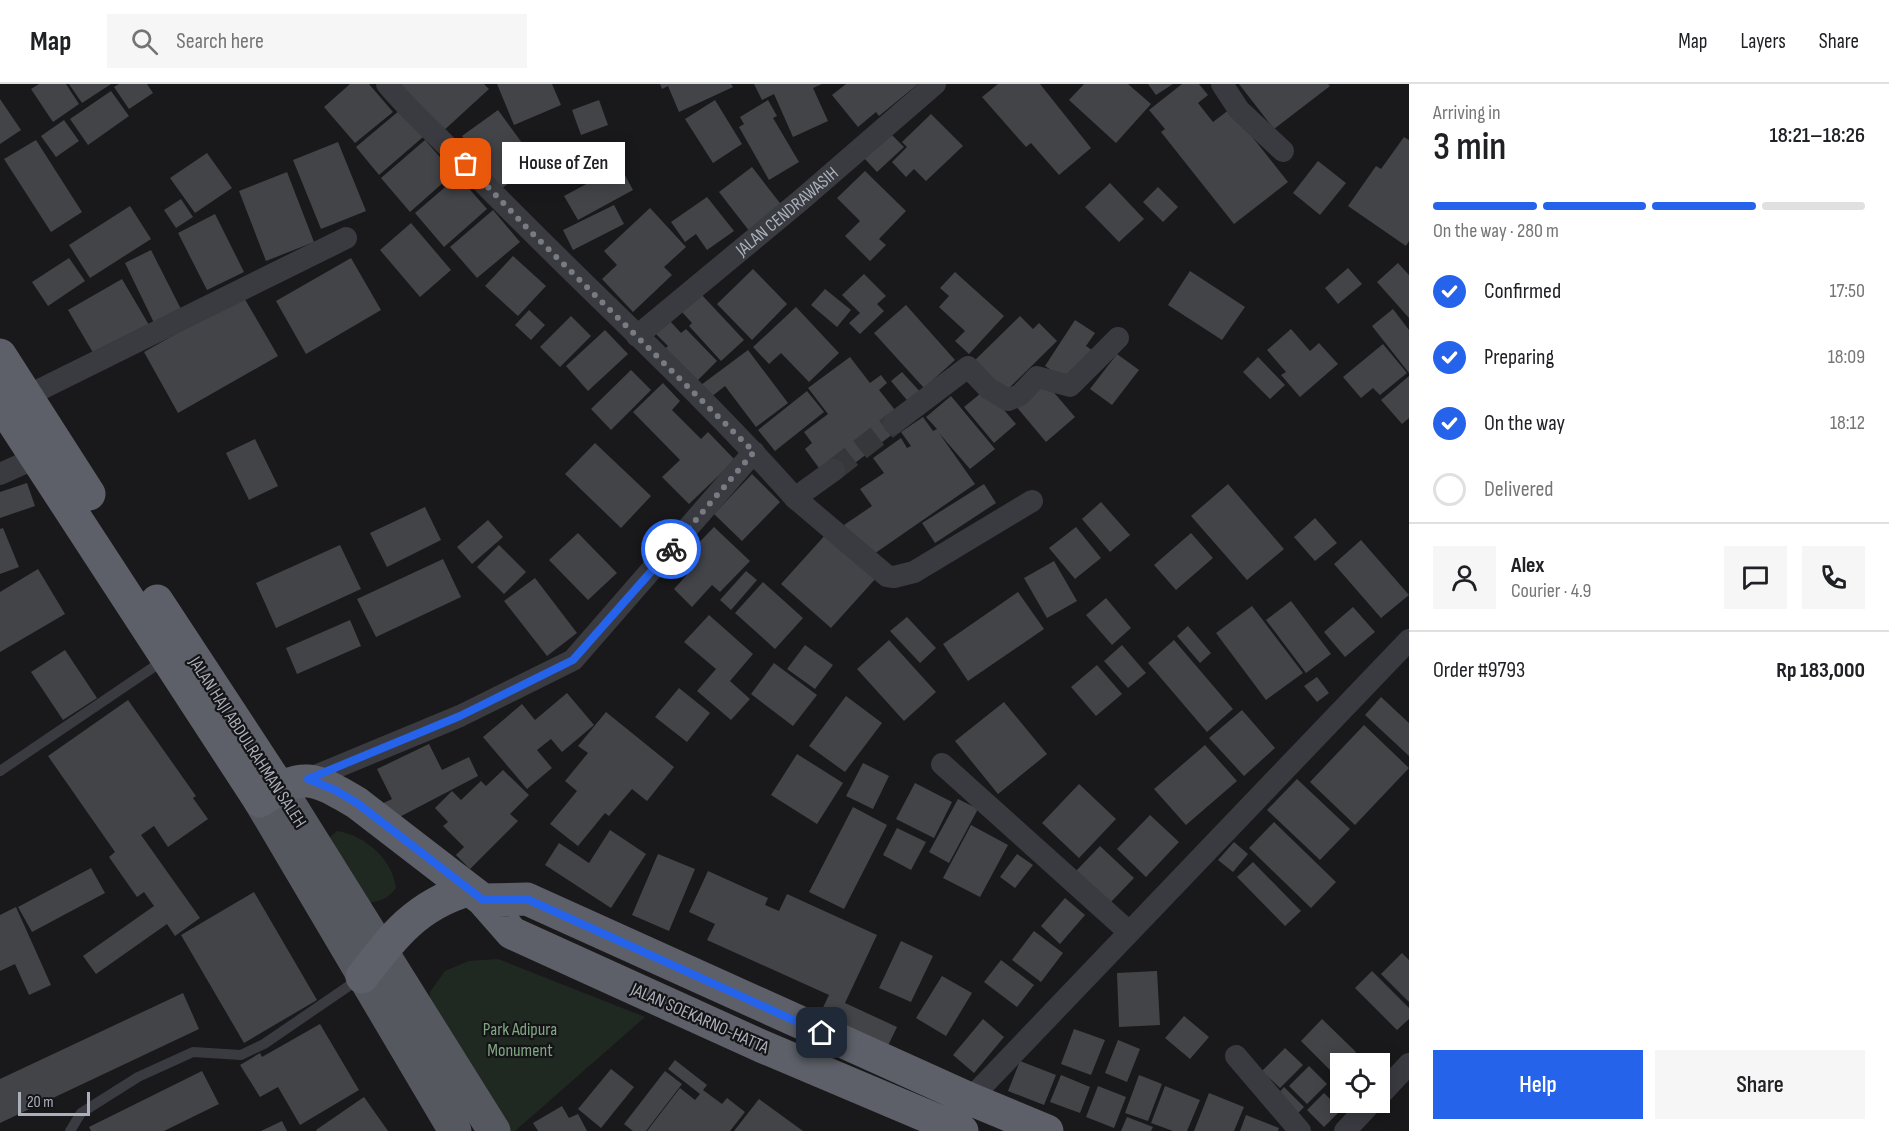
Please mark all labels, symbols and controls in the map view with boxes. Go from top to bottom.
search box [107,14,527,68]
text: Map [30,25,71,58]
icon: search [128,25,161,58]
text: Search here [176,28,264,55]
text: Map [1678,29,1707,54]
text: Layers [1740,29,1786,54]
text: Share [1819,29,1859,54]
text: Arriving in [1433,101,1501,125]
text: 18:21–18:26 [1770,122,1865,149]
text: 3 min [1433,124,1506,171]
pin [440,138,491,189]
callout: House of Zen [502,143,625,185]
icon: bag [449,147,482,180]
text: House of Zen [519,151,608,175]
street label: JALAN CENDRAWASIH [731,163,843,261]
text: On the way · 280 m [1433,219,1559,243]
icon: check [1433,275,1466,308]
text: Confirmed [1484,278,1561,305]
text: 17:50 [1829,279,1865,303]
icon: check [1433,341,1466,374]
text: Preparing [1484,344,1554,371]
text: 18:09 [1828,345,1865,369]
icon: check [1433,407,1466,440]
text: On the way [1484,410,1565,437]
text: 18:12 [1830,411,1865,435]
text: Delivered [1484,476,1553,503]
courier [641,519,701,579]
icon: bike [655,533,688,566]
button: person [1433,546,1496,609]
button: chat [1724,546,1787,609]
button: phone [1802,546,1865,609]
text: Alex [1511,552,1544,579]
text: Courier · 4.9 [1511,579,1591,603]
street label: JALAN HAJI ABDULRAHMAN SALEH [184,652,311,832]
text: Order #9793 [1433,657,1525,684]
text: Rp 183,000 [1776,657,1865,684]
street label: JALAN SOEKARNO-HATTA [627,978,772,1058]
pin [796,1007,847,1058]
icon: home [805,1016,838,1049]
park label: Park Adipura Monument [483,1019,557,1061]
button: Help [1433,1050,1643,1119]
button: Share [1655,1050,1865,1119]
map controls [1330,1053,1390,1113]
button: locate [1330,1053,1390,1113]
scale bar [18,1089,90,1116]
text: 20 m [27,1093,54,1112]

